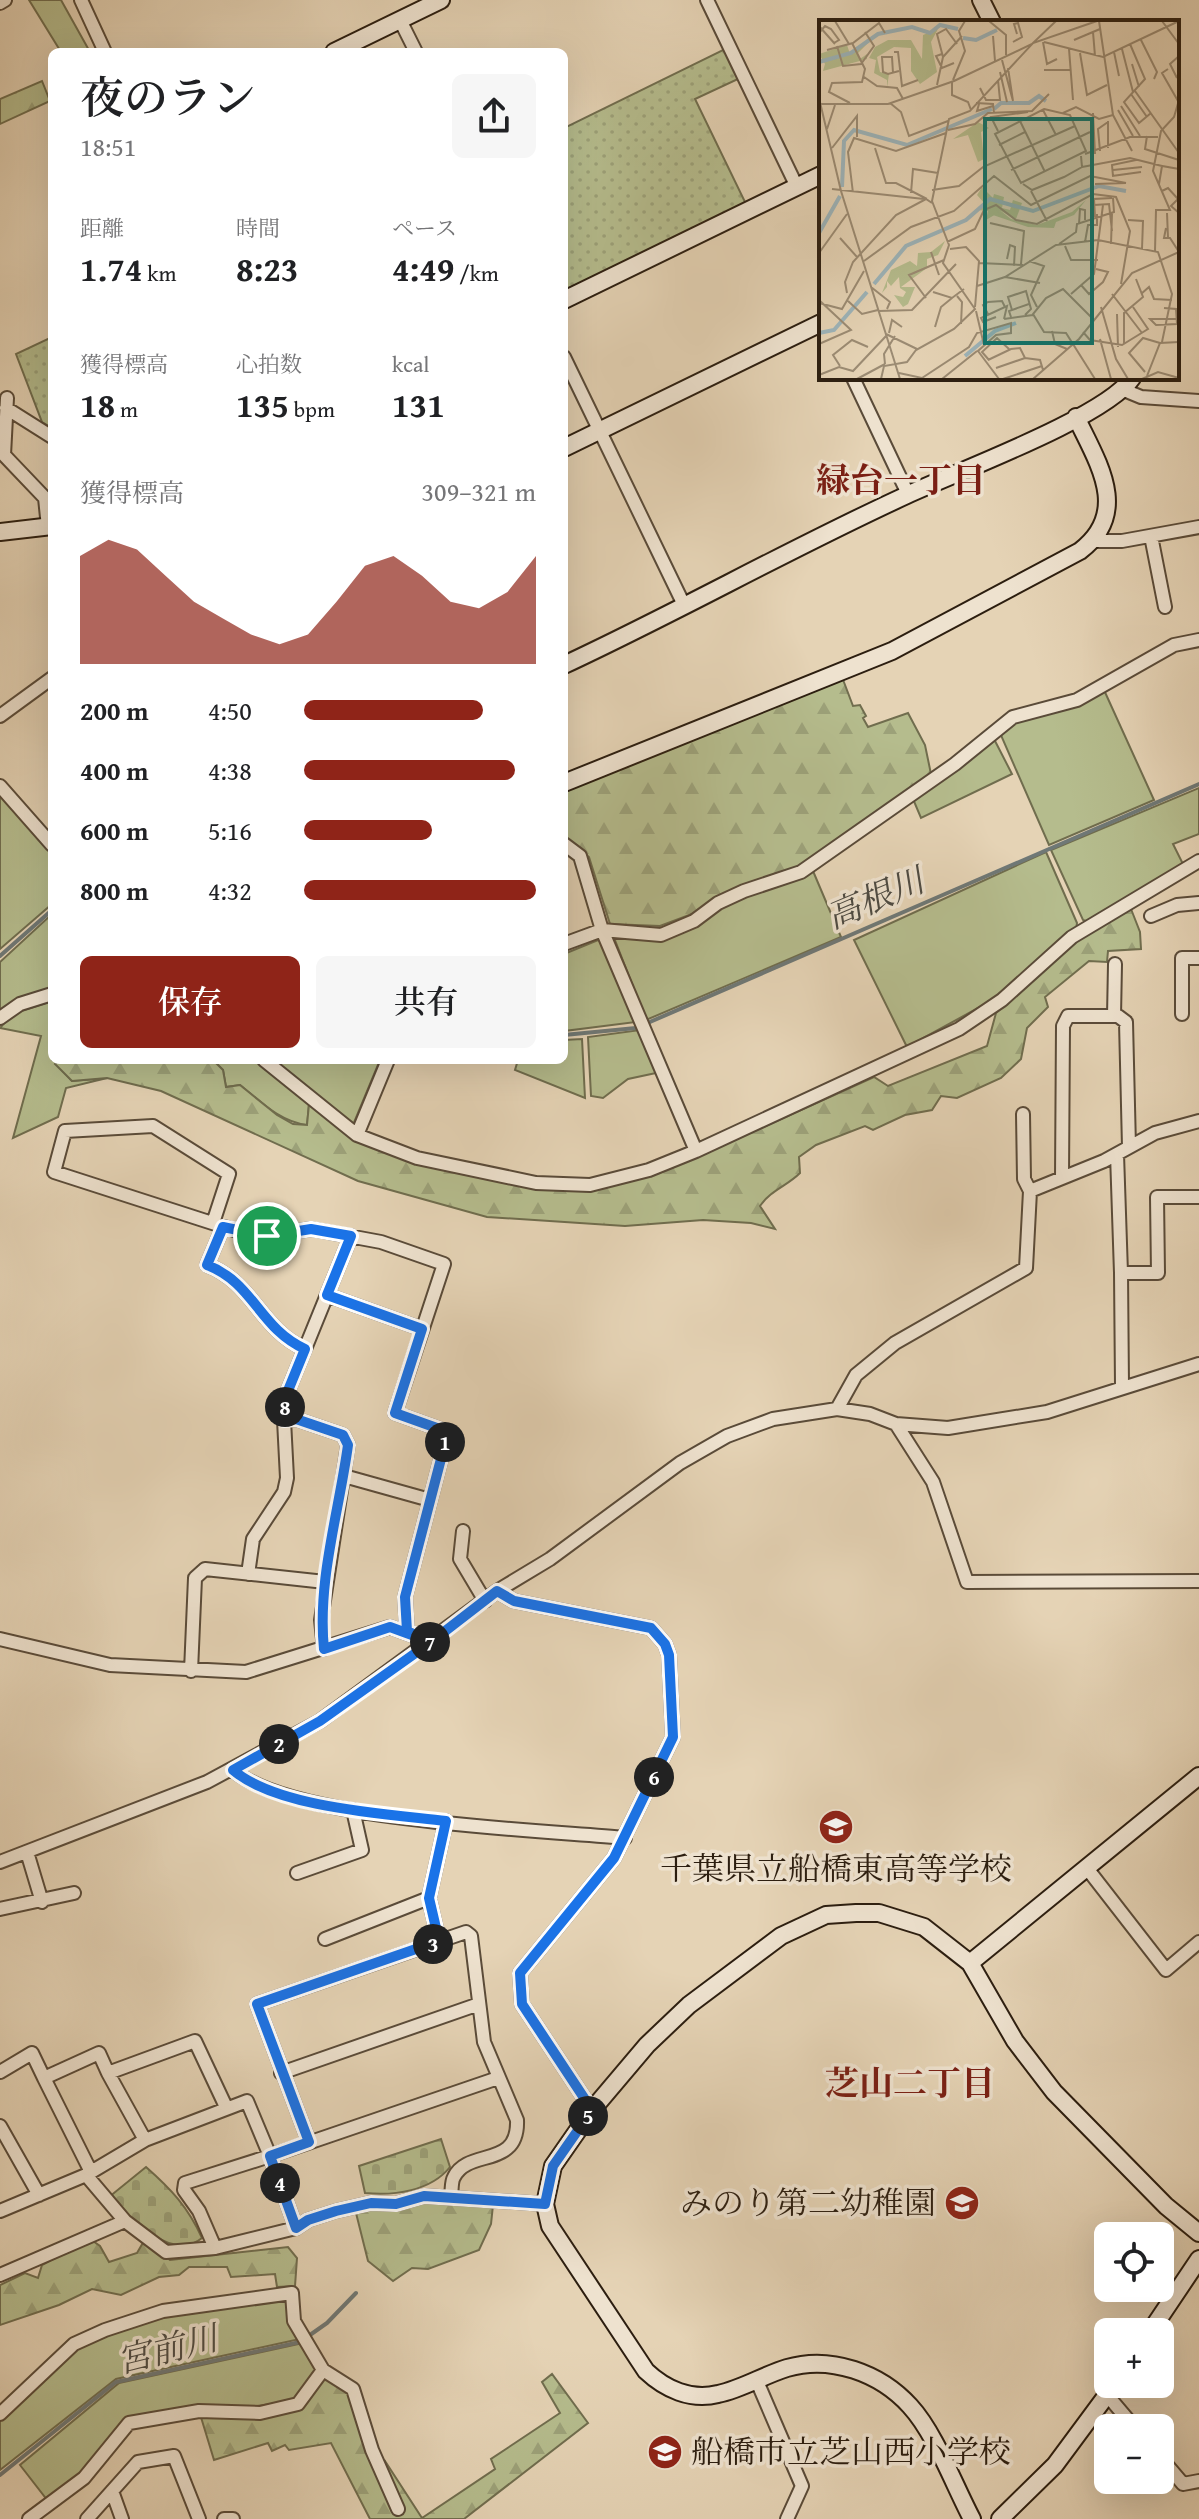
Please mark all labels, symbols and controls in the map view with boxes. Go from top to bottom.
inset map [819,20,1179,380]
text: 夜のラン [80,65,256,129]
button: share [452,74,536,158]
text: 18:51 [80,127,136,166]
text: 距離 [80,212,124,244]
text: 時間 [236,212,280,244]
text: ペース [392,212,457,244]
text: 1.74 [80,244,142,293]
text: 8:23 [236,244,298,293]
text: 4:49 [392,244,454,293]
text: km [142,257,176,289]
text: /km [454,257,499,289]
text: 獲得標高 [80,348,168,380]
text: 心拍数 [236,348,302,380]
text: kcal [392,348,430,380]
text: 18 [80,380,115,429]
text: 135 [236,380,289,429]
text: 131 [392,380,445,429]
text: m [115,393,138,425]
text: bpm [289,393,335,425]
district label: 緑台一丁目 [816,455,986,504]
text: 309–321 m [422,472,536,511]
text: 獲得標高 [80,473,184,512]
text: 200 m [80,691,148,730]
text: 4:50 [208,691,252,730]
text: 400 m [80,751,148,790]
text: 4:38 [208,751,252,790]
text: 600 m [80,811,148,850]
text: 5:16 [208,811,252,850]
water label: 高根川 [818,853,935,940]
text: 800 m [80,871,148,910]
text: 4:32 [208,871,252,910]
button: 保存 [80,956,300,1048]
button: 共有 [316,956,536,1048]
pin [233,1202,301,1270]
icon: arrive [245,1214,289,1258]
pin: 8 [265,1387,305,1427]
text: 8 [279,1391,291,1423]
pin: 1 [425,1422,465,1462]
text: 1 [439,1426,451,1458]
pin: 7 [410,1622,450,1662]
text: 7 [424,1626,436,1658]
pin: 2 [259,1724,299,1764]
text: 2 [273,1728,285,1760]
pin: 6 [634,1757,674,1797]
text: 6 [648,1761,660,1793]
school or university icon: 千葉県立船橋東高等学校 [817,1808,855,1846]
place label: 千葉県立船橋東高等学校 [660,1845,1012,1892]
pin: 3 [413,1924,453,1964]
text: 3 [427,1928,439,1960]
district label: 芝山二丁目 [825,2058,995,2107]
pin: 5 [568,2096,608,2136]
text: 5 [582,2100,594,2132]
pin: 4 [260,2163,300,2203]
text: 4 [274,2167,286,2199]
place label: みのり第二幼稚園 [680,2179,936,2226]
school or university icon: みのり第二幼稚園 [943,2184,981,2222]
map controls [1094,2222,1174,2494]
button: locate [1094,2222,1174,2302]
water label: 宮前川 [111,2311,226,2385]
button: + [1094,2318,1174,2398]
button: − [1094,2414,1174,2494]
place label: 船橋市立芝山西小学校 [691,2428,1011,2475]
school or university icon: 船橋市立芝山西小学校 [646,2433,684,2471]

